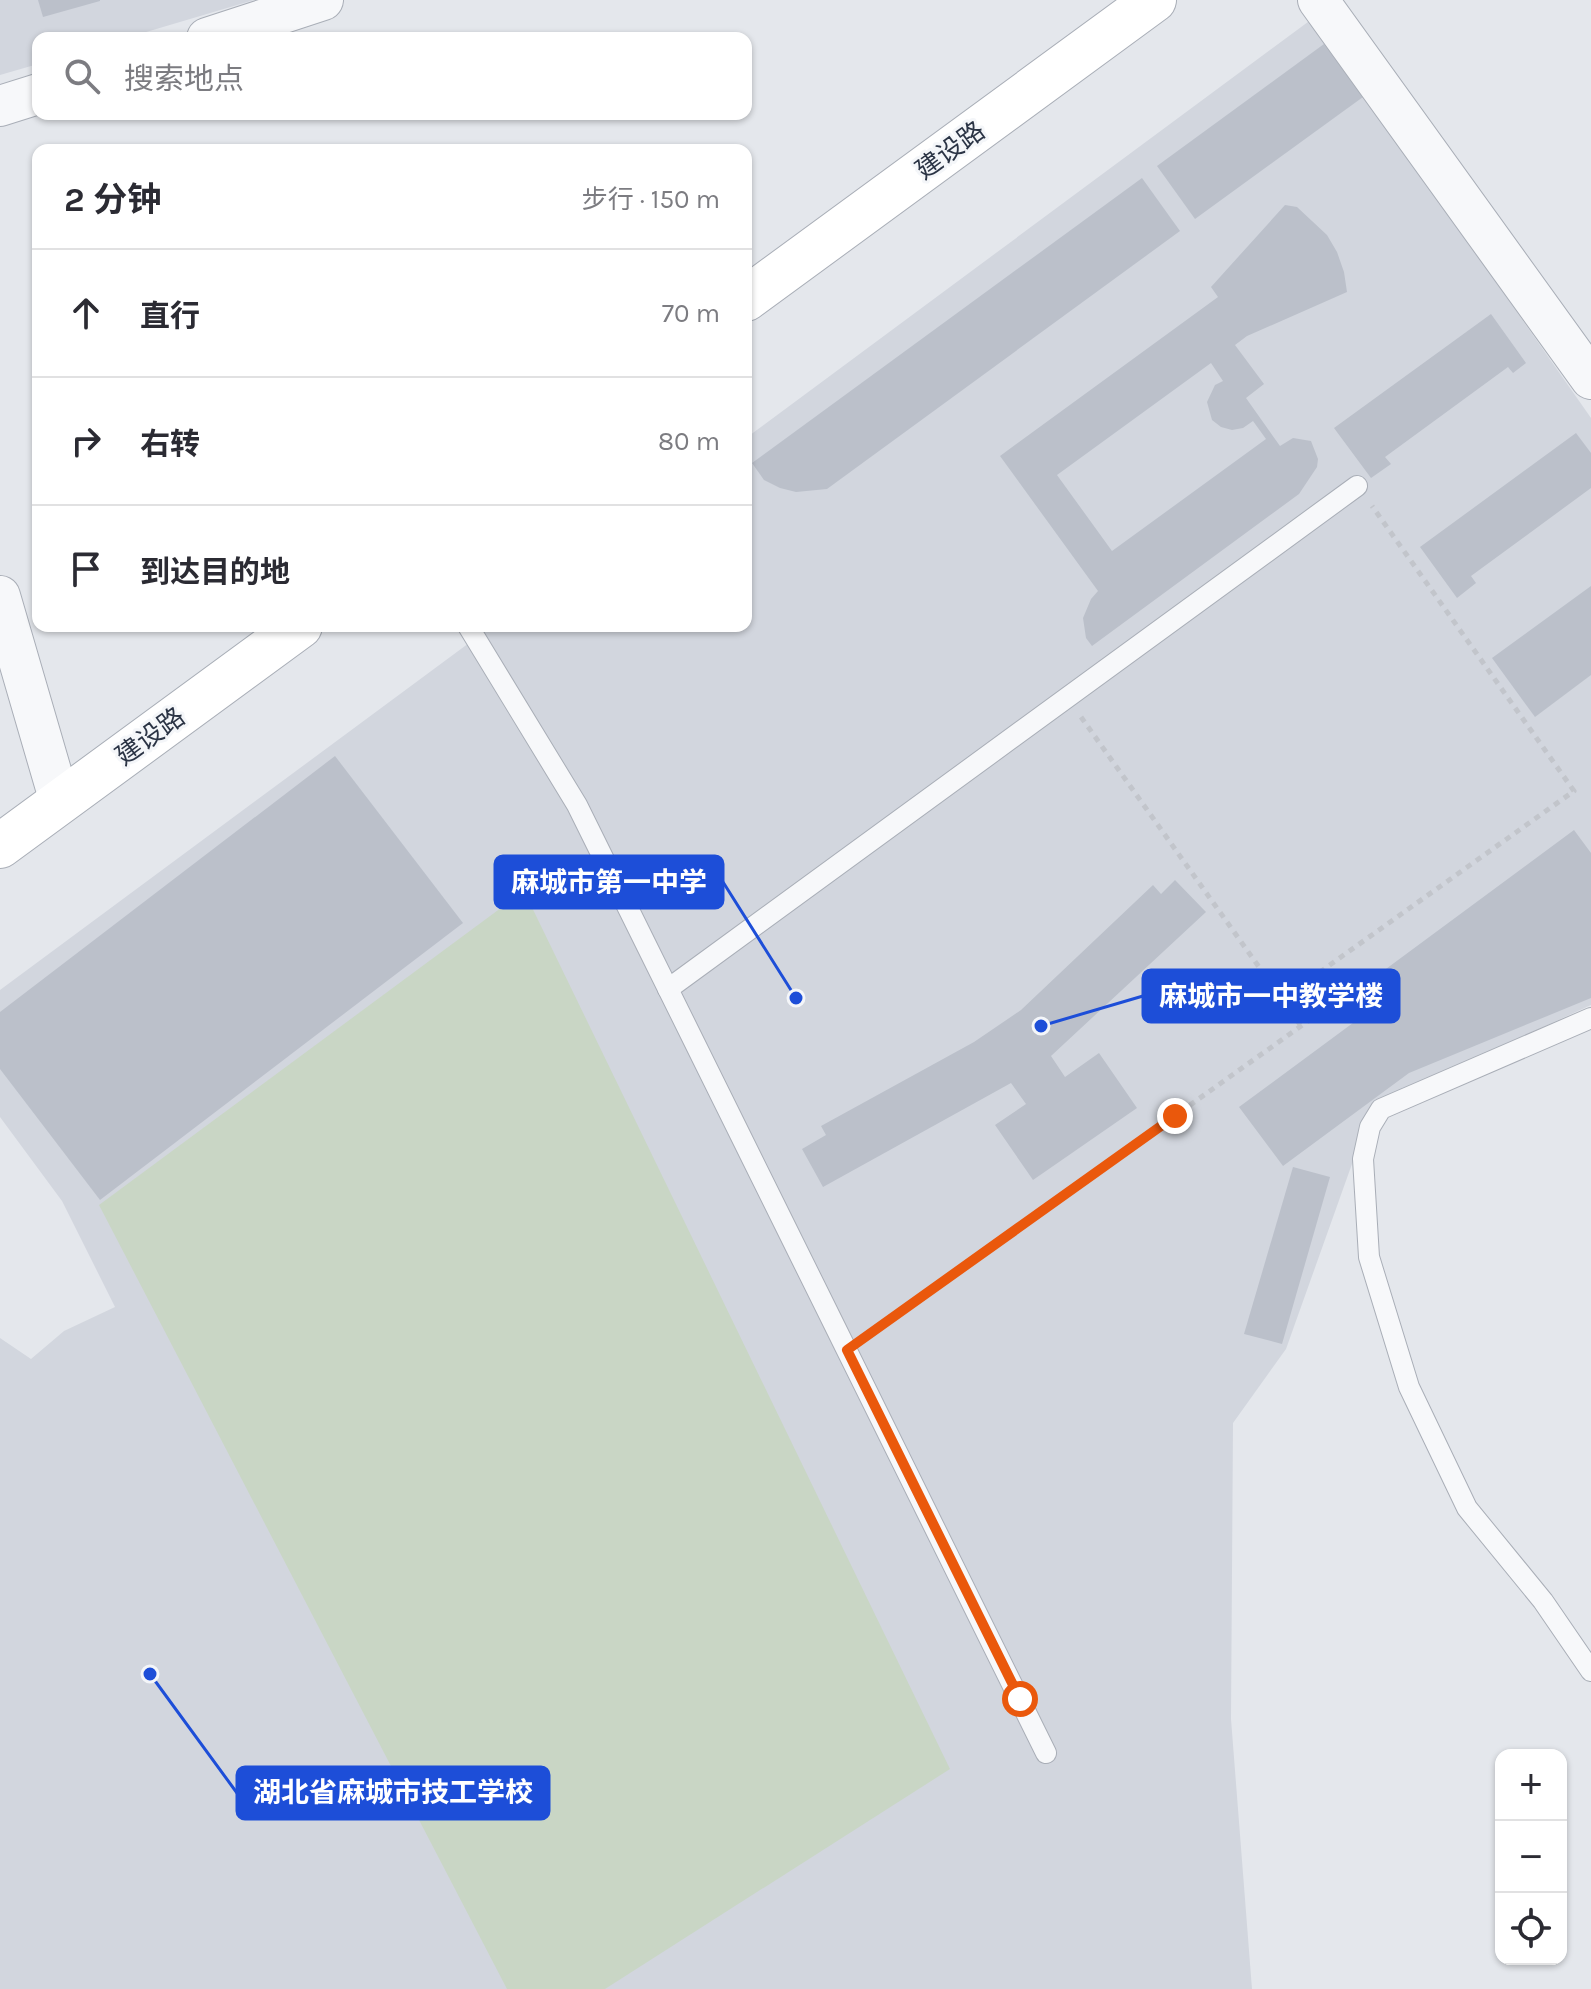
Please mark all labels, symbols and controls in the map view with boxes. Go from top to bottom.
search box [32,32,752,120]
icon: search [60,54,104,98]
text: 搜索地点 [124,61,244,97]
street label: 建设路 [910,115,991,186]
text: 2 分钟 [64,180,161,220]
text: 步行 · 150 m [582,184,720,215]
icon: ahead [64,291,108,335]
text: 直行 [140,298,200,334]
text: 70 m [662,298,720,329]
icon: right [64,419,108,463]
text: 右转 [140,426,200,462]
text: 80 m [658,426,720,457]
icon: arrive [64,547,108,591]
text: 到达目的地 [140,554,290,590]
street label: 建设路 [110,701,191,772]
callout: 麻城市第一中学 [495,856,723,908]
text: 麻城市第一中学 [511,866,707,899]
callout: 麻城市一中教学楼 [1143,970,1399,1022]
text: 麻城市一中教学楼 [1159,980,1383,1013]
route end [1157,1098,1193,1134]
route start [1002,1681,1038,1717]
map controls [1495,1749,1567,1965]
button: + [1495,1749,1567,1821]
callout: 湖北省麻城市技工学校 [237,1767,549,1819]
text: 湖北省麻城市技工学校 [253,1776,533,1809]
button: − [1495,1821,1567,1893]
button: locate [1495,1893,1567,1965]

